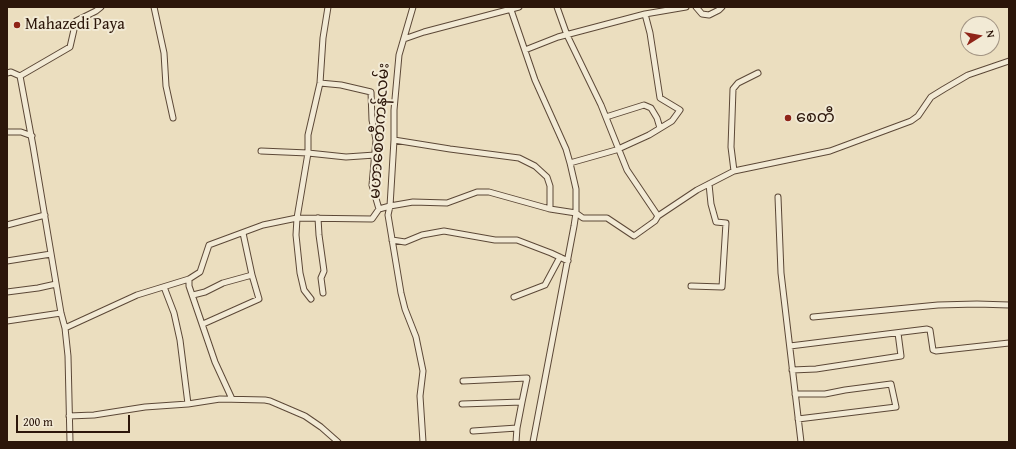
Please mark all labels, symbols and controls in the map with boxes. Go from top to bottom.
place label: Mahazedi Paya [25,15,125,35]
north arrow [960,16,1000,56]
marker: Mahazedi Paya [12,20,22,30]
text: N [982,29,999,39]
street label: မဟာစေတီကန်လမ်း [366,62,394,200]
place label: စေတီ [796,108,835,128]
marker: စေတီ [783,113,793,123]
scale bar [18,407,132,433]
text: 200 m [23,413,53,430]

